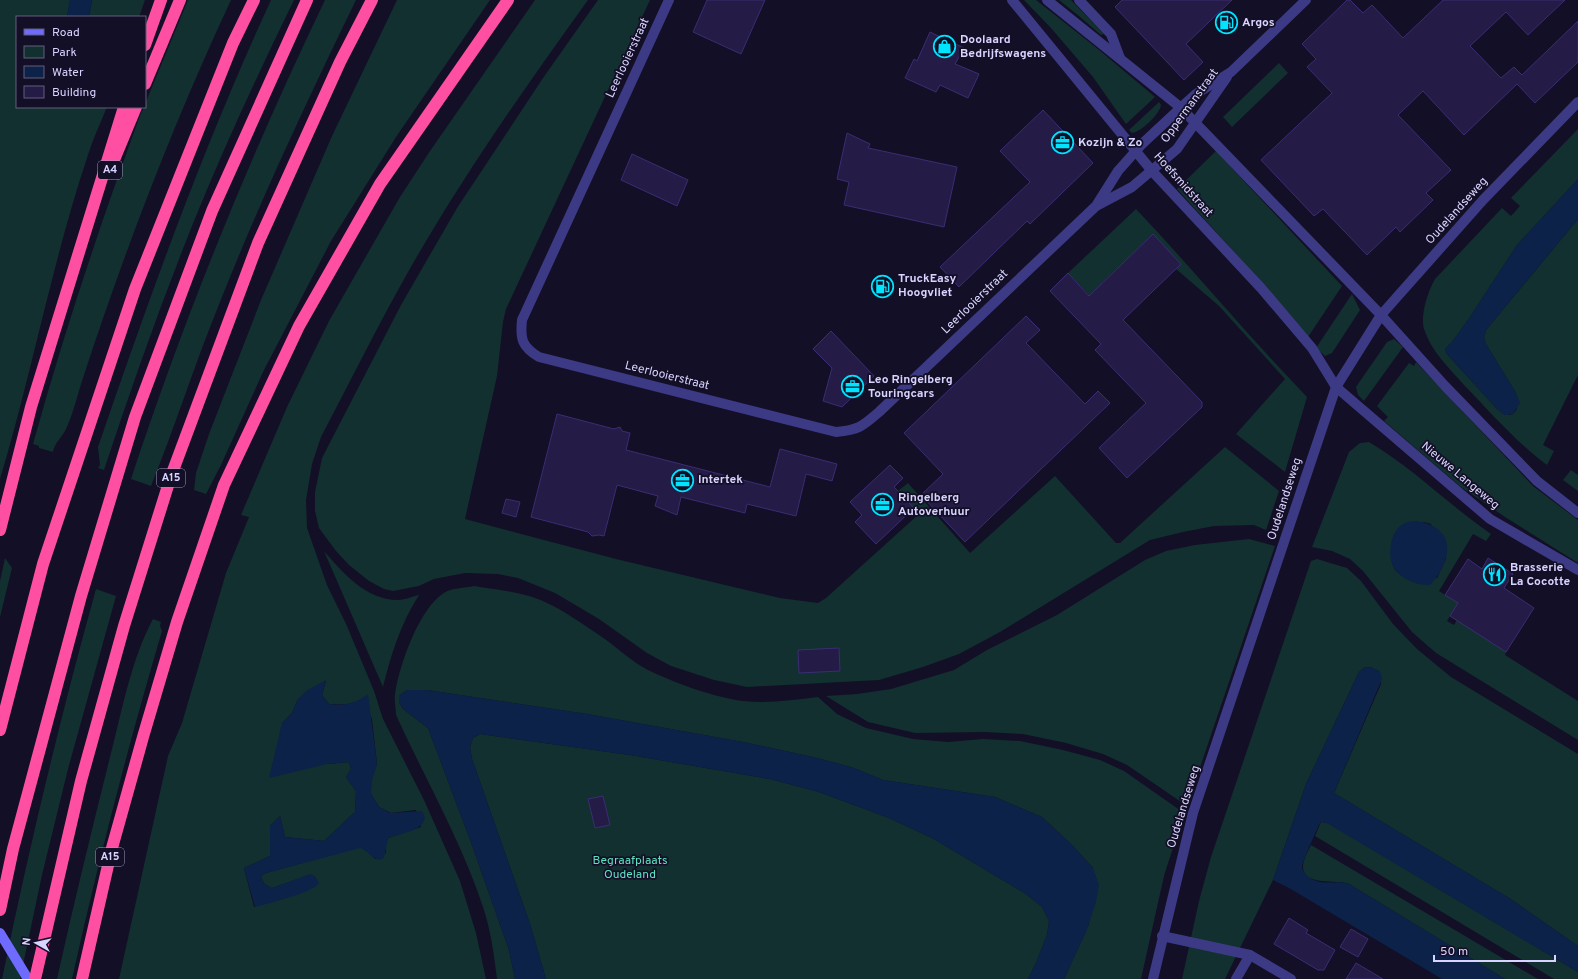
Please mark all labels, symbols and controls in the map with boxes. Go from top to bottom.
fuel station icon: Argos [1214,10,1240,36]
street label: Leerlooierstraat [602,15,654,101]
place label: Argos [1242,15,1275,31]
legend [16,16,146,108]
text: Road [52,25,80,41]
place label: Doolaard Bedrijfswagens [960,32,1046,62]
shop icon: Doolaard Bedrijfswagens [932,34,958,60]
text: Park [52,45,77,61]
text: Water [52,65,84,81]
street label: Oppermanstraat [1158,66,1222,146]
text: Building [52,85,96,101]
office icon: Kozijn & Zo [1050,130,1076,156]
place label: Kozijn & Zo [1078,135,1142,151]
street label: Hoefsmidstraat [1150,149,1216,221]
road number: A4 [98,161,122,179]
street label: Oudelandseweg [1422,174,1492,248]
street label: Leerlooierstraat [938,266,1012,338]
place label: TruckEasy Hoogvliet [898,271,956,301]
fuel station icon: TruckEasy Hoogvliet [870,273,896,299]
street label: Leerlooierstraat [623,358,711,394]
place label: Leo Ringelberg Touringcars [868,372,953,402]
office icon: Leo Ringelberg Touringcars [840,374,866,400]
street label: Nieuwe Langeweg [1418,439,1502,513]
street label: Oudelandseweg [1264,456,1306,542]
office icon: Intertek [670,467,696,493]
road number: A15 [157,469,185,487]
place label: Intertek [698,472,743,488]
place label: Ringelberg Autoverhuur [898,490,970,520]
office icon: Ringelberg Autoverhuur [869,492,895,518]
place label: Brasserie La Cocotte [1510,560,1571,590]
restaurant icon: Brasserie La Cocotte [1482,562,1508,588]
street label: Oudelandseweg [1164,764,1204,850]
road number: A15 [96,848,124,866]
park label: Begraafplaats Oudeland [592,853,668,883]
north arrow [16,923,56,963]
text: N [20,937,35,947]
scale bar [1434,937,1555,963]
text: 50 m [1440,944,1468,960]

